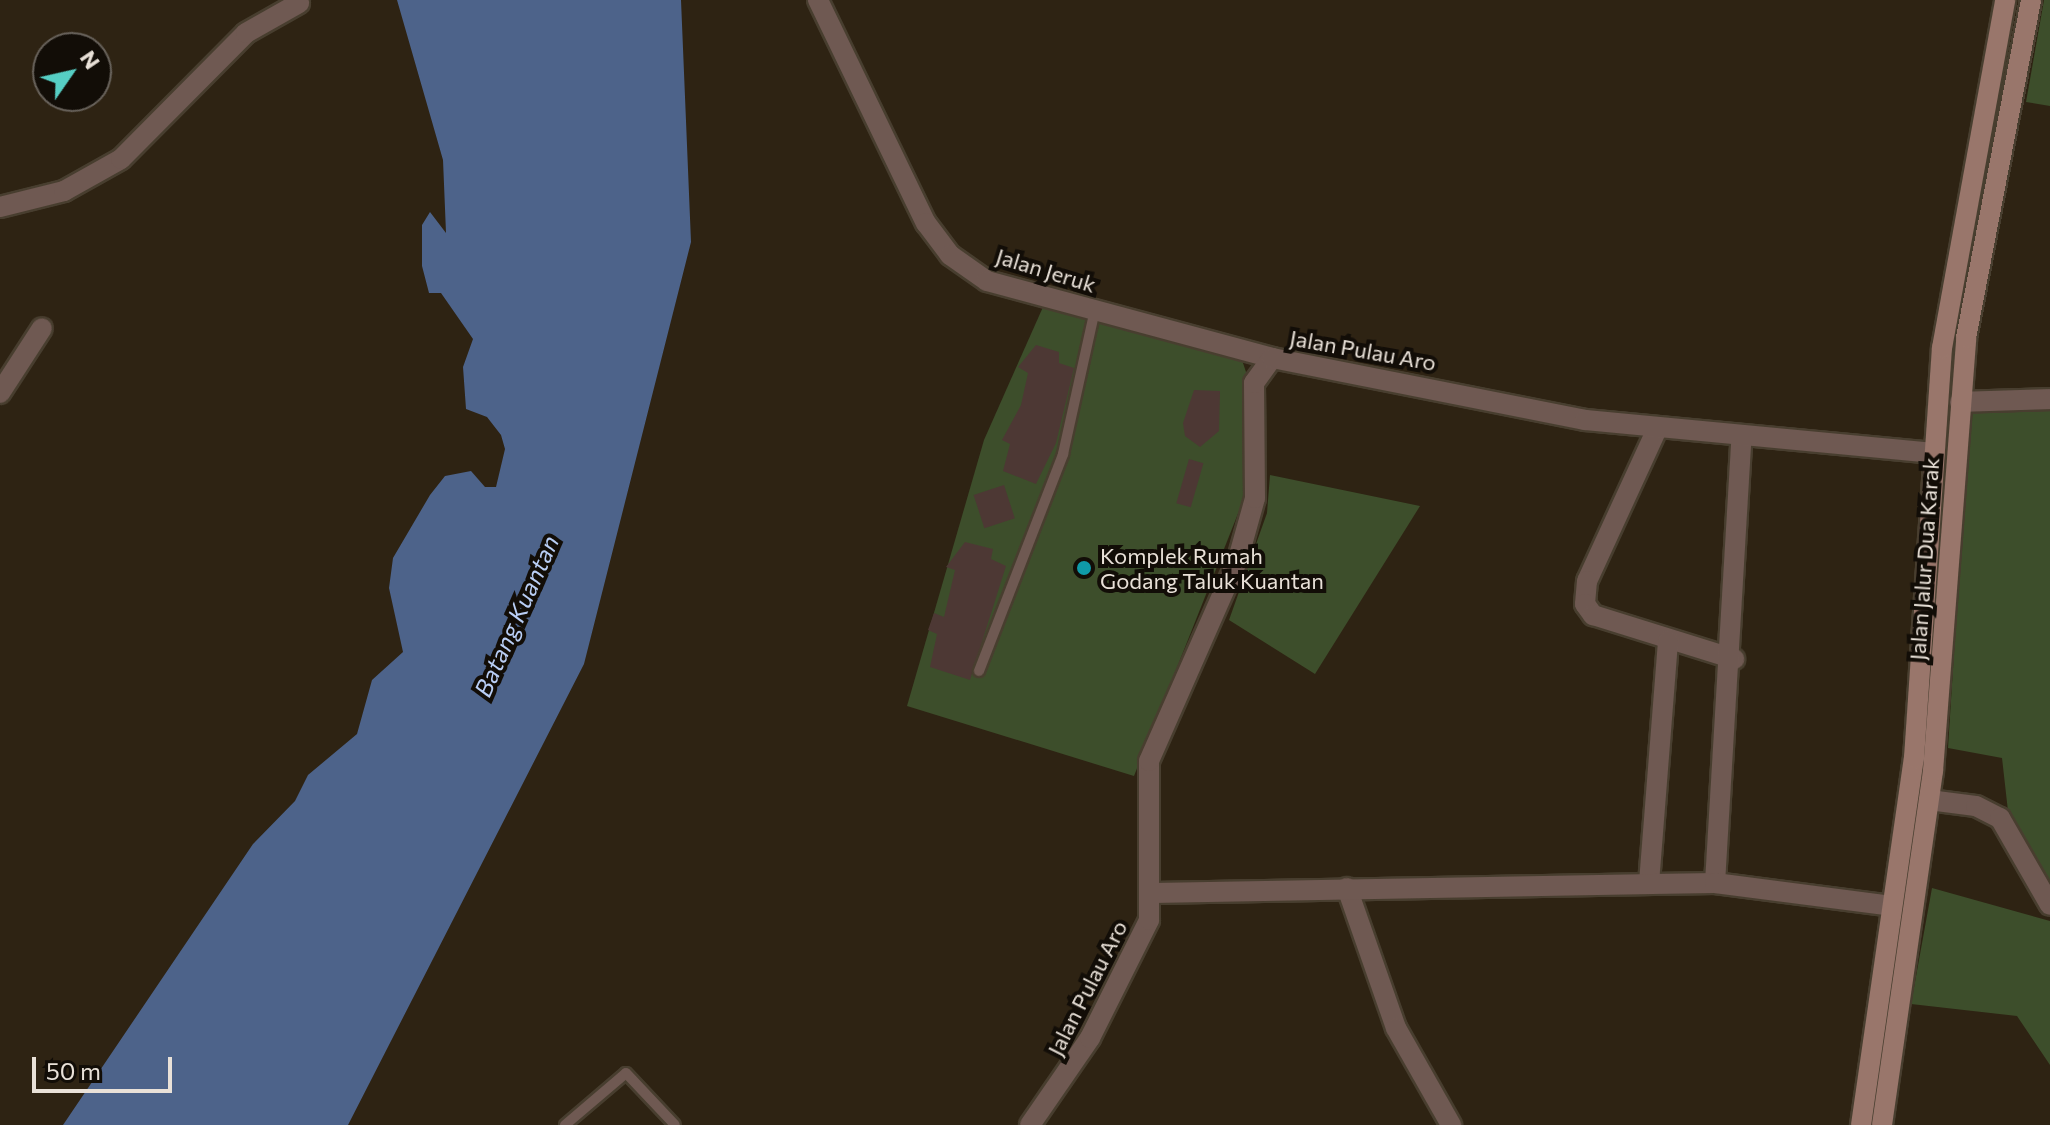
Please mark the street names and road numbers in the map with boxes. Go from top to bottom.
street label: Jalan Jeruk [993,242,1099,298]
street label: Jalan Pulau Aro [1288,324,1438,376]
street label: Jalan Jalur Dua Karak [1904,457,1944,661]
street label: Jalan Pulau Aro [1042,916,1132,1060]

